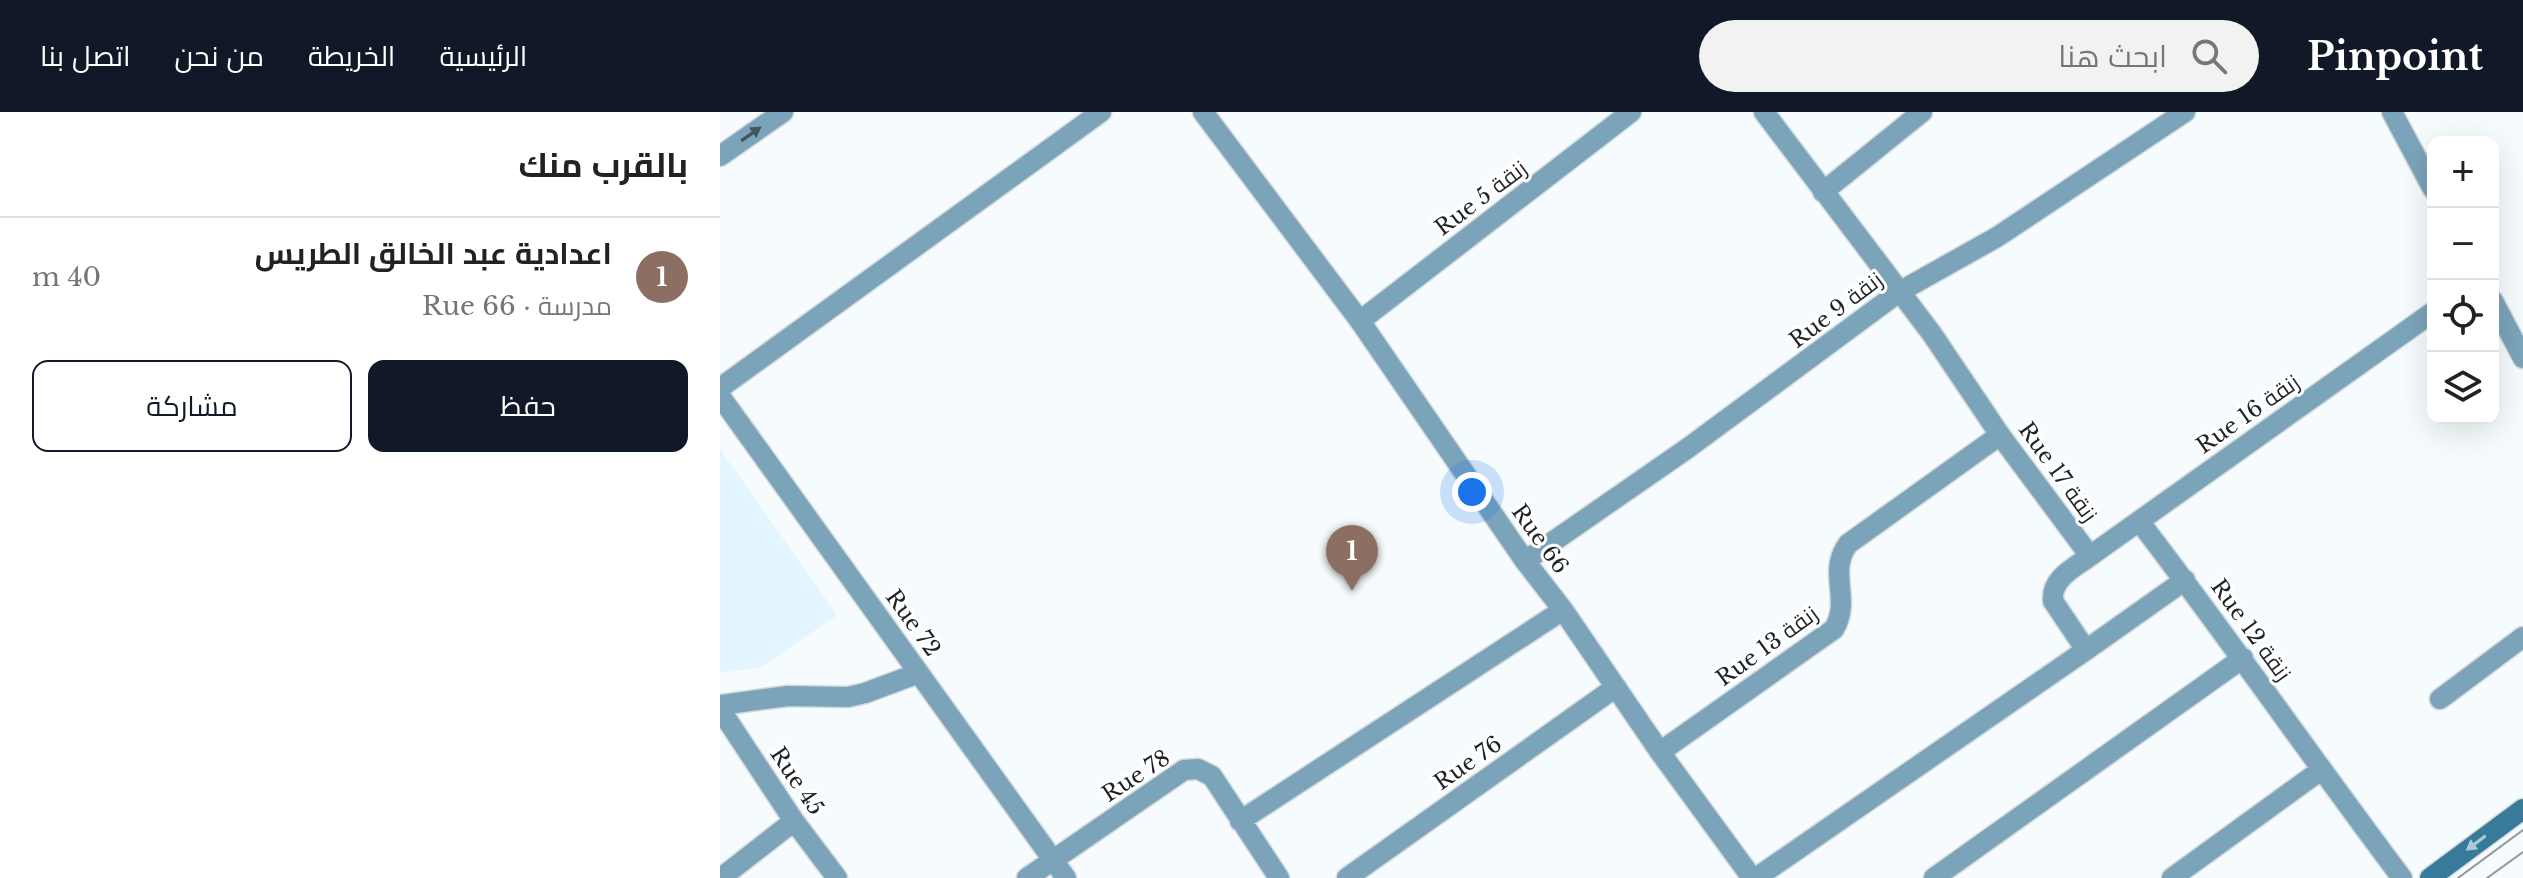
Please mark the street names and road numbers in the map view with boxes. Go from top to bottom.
street label: Rue 5 زنقة [1430,155,1532,241]
street label: Rue 9 زنقة [1784,266,1888,354]
street label: Rue 16 زنقة [2191,369,2305,459]
street label: Rue 17 زنقة [2013,417,2103,527]
street label: Rue 66 [1506,499,1574,579]
street label: Rue 12 زنقة [2205,574,2297,686]
street label: Rue 72 [880,584,946,662]
street label: Rue 13 زنقة [1711,600,1823,692]
street label: Rue 76 [1429,730,1507,796]
street label: Rue 45 [764,742,830,820]
street label: Rue 78 [1097,744,1175,808]

